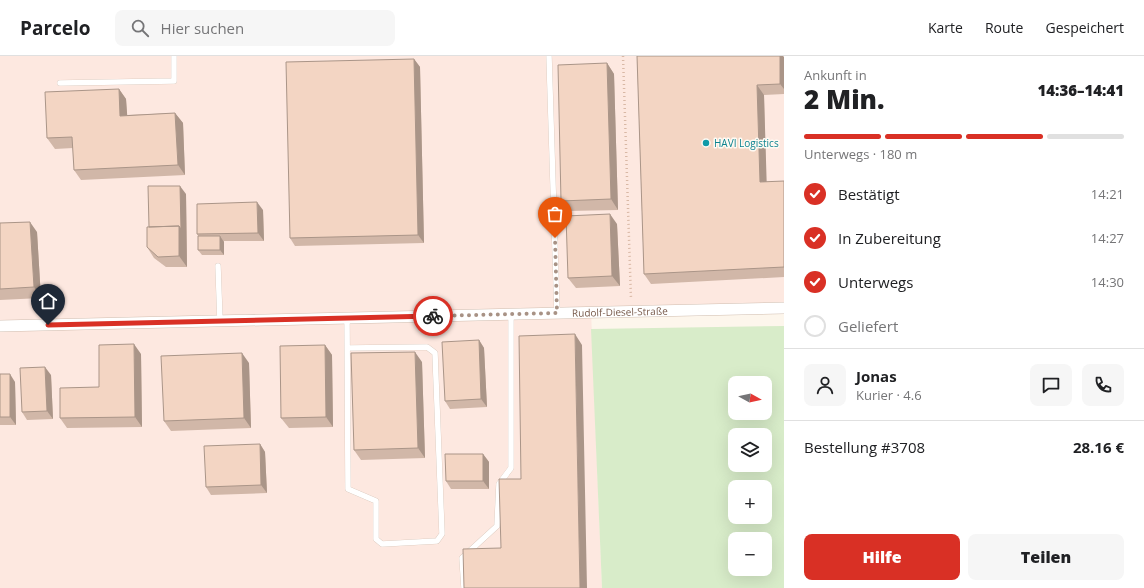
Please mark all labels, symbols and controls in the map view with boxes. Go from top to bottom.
search box [115,10,395,46]
text: Parcelo [20,15,91,41]
icon: search [129,17,151,39]
text: Hier suchen [161,18,244,38]
text: Karte [928,18,963,37]
text: Route [985,18,1023,37]
text: Gespeichert [1045,18,1124,37]
text: Ankunft in [804,66,867,84]
text: 14:36–14:41 [1038,80,1124,100]
text: 2 Min. [804,81,885,117]
place label: HAVI Logistics [714,136,779,150]
marker: HAVI Logistics [701,138,711,148]
text: Unterwegs · 180 m [804,145,917,163]
icon: check [804,183,826,205]
text: Bestätigt [838,184,900,204]
text: 14:21 [1091,185,1124,203]
pin [538,197,572,238]
icon: bag [544,203,566,225]
icon: check [804,227,826,249]
text: In Zubereitung [838,228,941,248]
text: 14:27 [1091,229,1124,247]
icon: check [804,271,826,293]
text: Unterwegs [838,272,913,292]
text: 14:30 [1091,273,1124,291]
pin [31,284,65,325]
icon: home [37,290,59,312]
courier [413,296,453,336]
street label: Rudolf-Diesel-Straße [572,304,668,320]
icon: bike [422,305,444,327]
text: Geliefert [838,316,898,336]
button: person [804,364,846,406]
button: chat [1030,364,1072,406]
button: phone [1082,364,1124,406]
text: Jonas [856,366,897,386]
north arrow [728,376,772,420]
map controls [728,376,772,576]
text: Kurier · 4.6 [856,386,922,404]
button: layers [728,428,772,472]
text: Bestellung #3708 [804,437,925,457]
text: 28.16 € [1073,437,1124,457]
button: + [728,480,772,524]
button: − [728,532,772,576]
button: Hilfe [804,534,960,580]
button: Teilen [968,534,1124,580]

